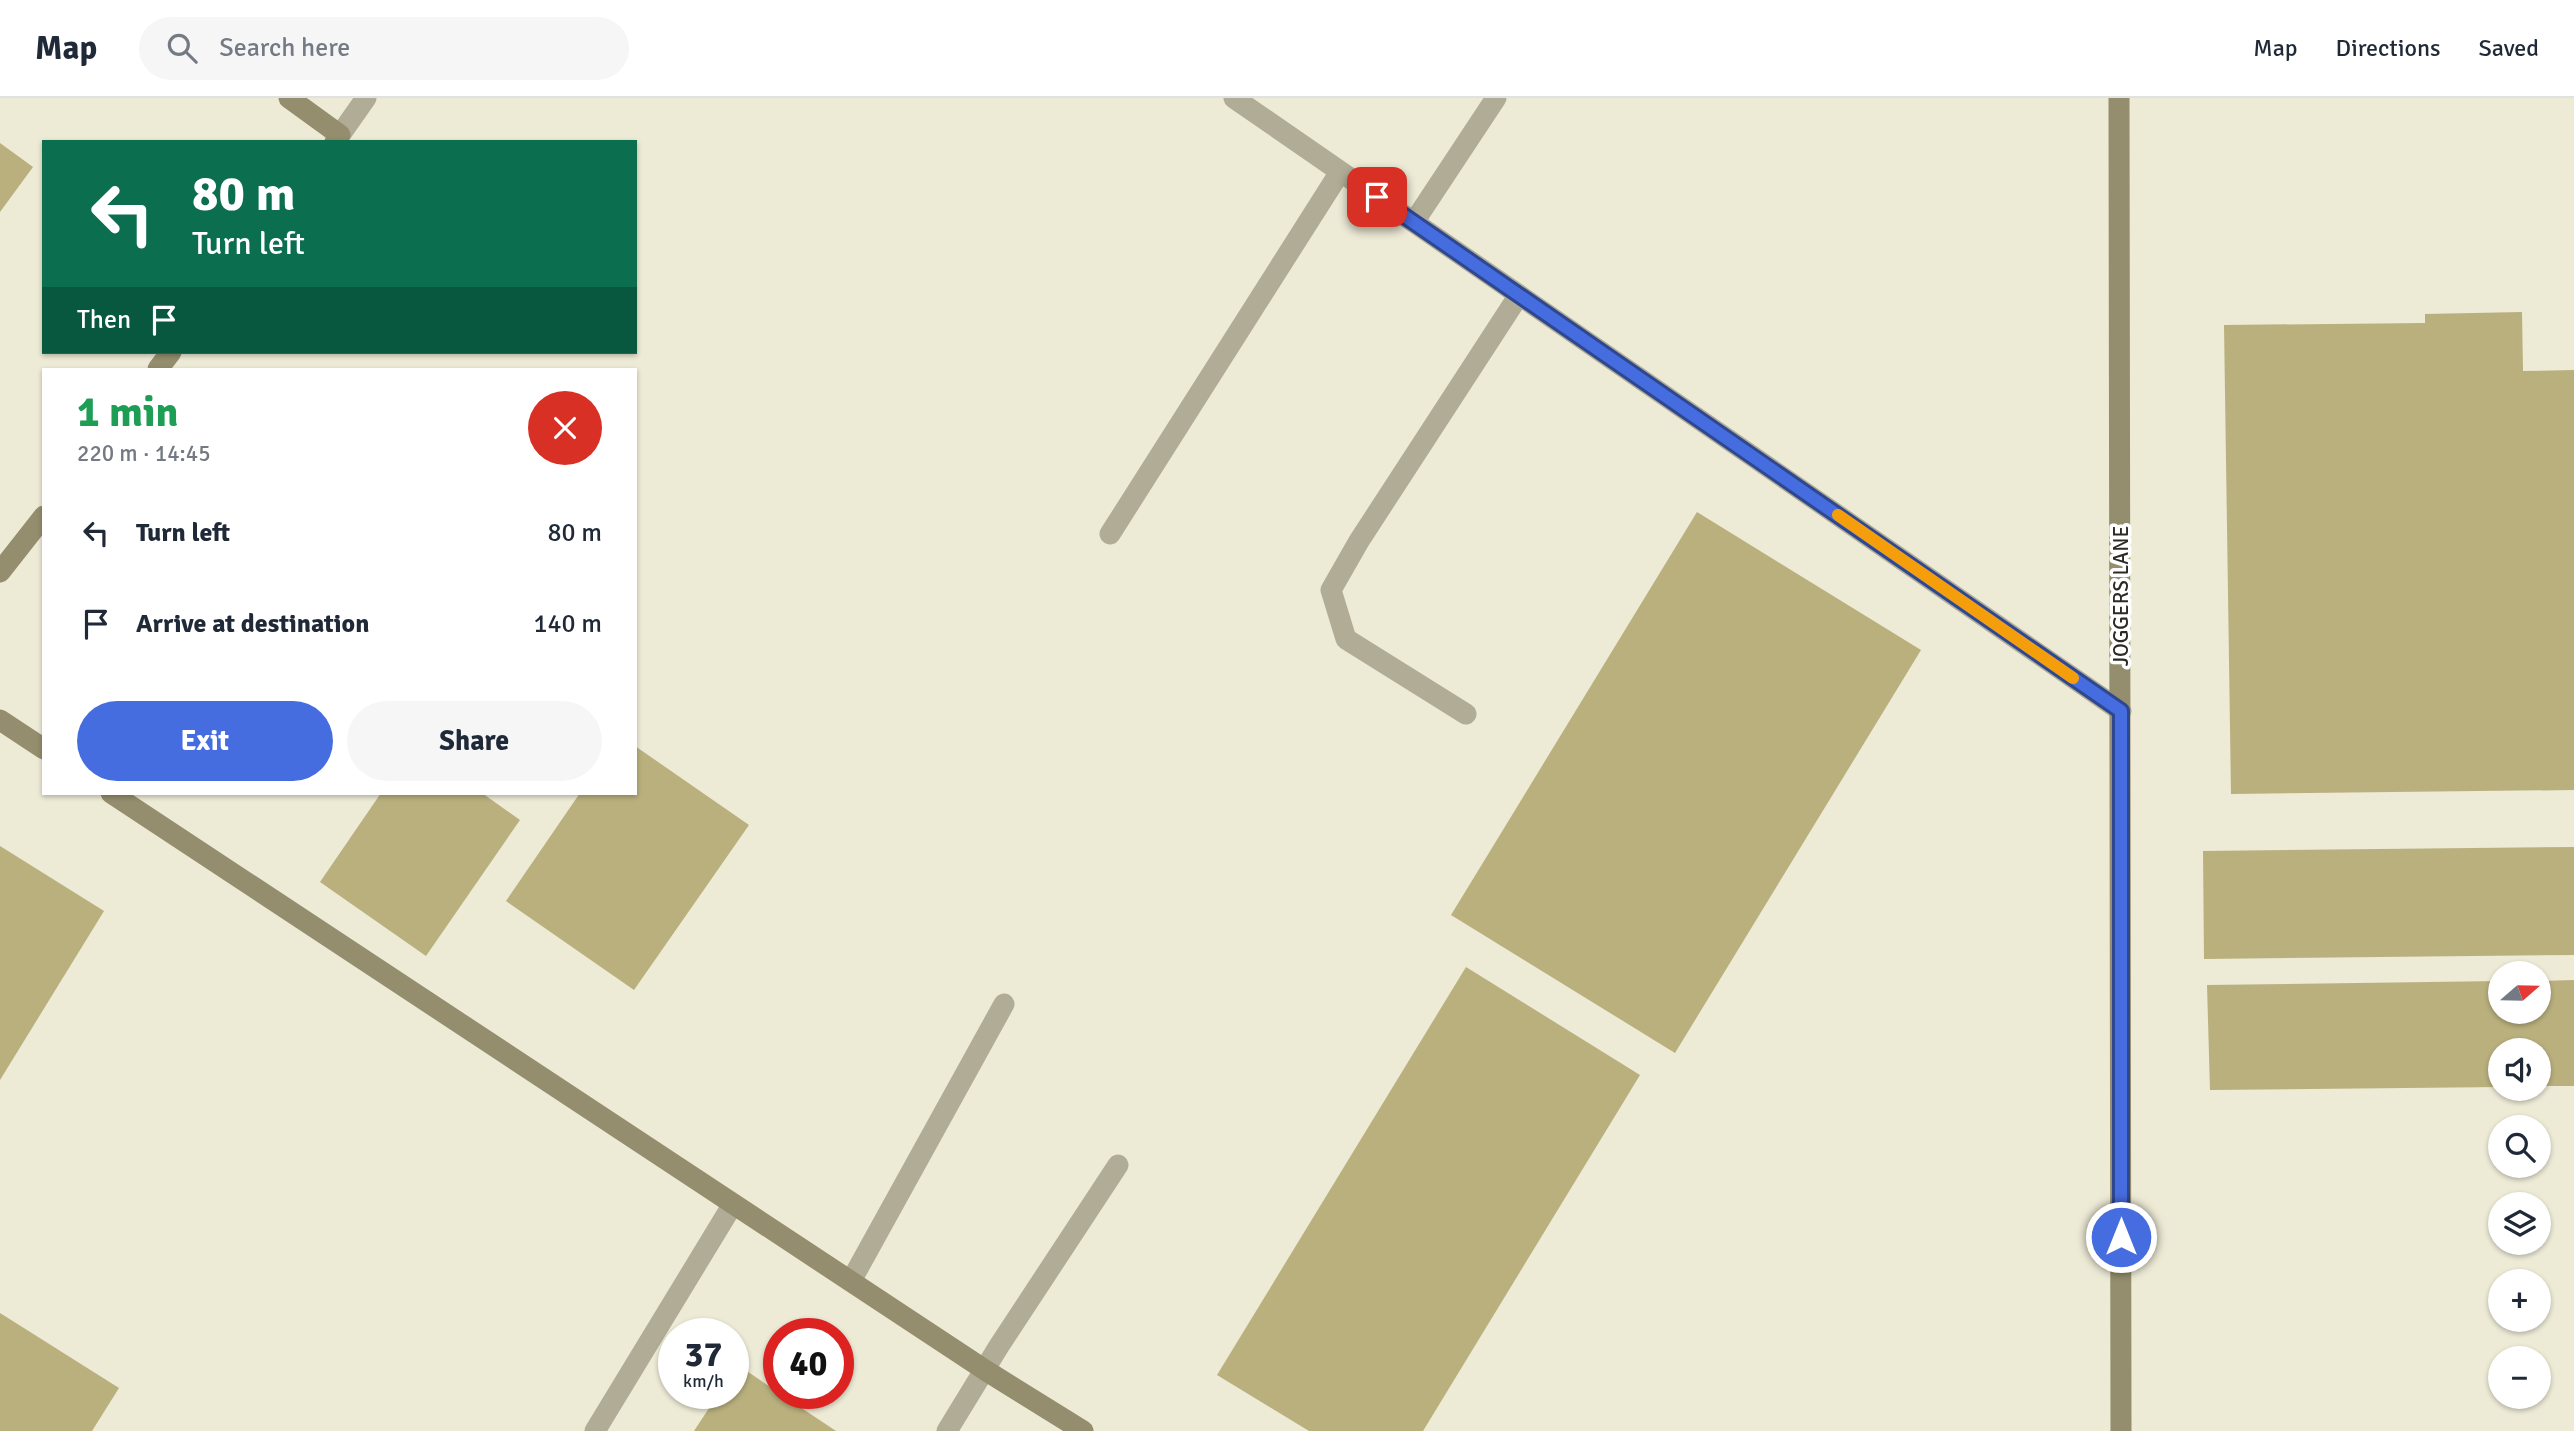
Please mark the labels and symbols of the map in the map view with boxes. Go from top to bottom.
pin [1347,167,1407,227]
street label: JOGGERS LANE [2108,526,2134,666]
north arrow [2488,961,2552,1024]
position arrow [2084,1200,2158,1274]
speed limit sign: 40 [763,1318,854,1409]

